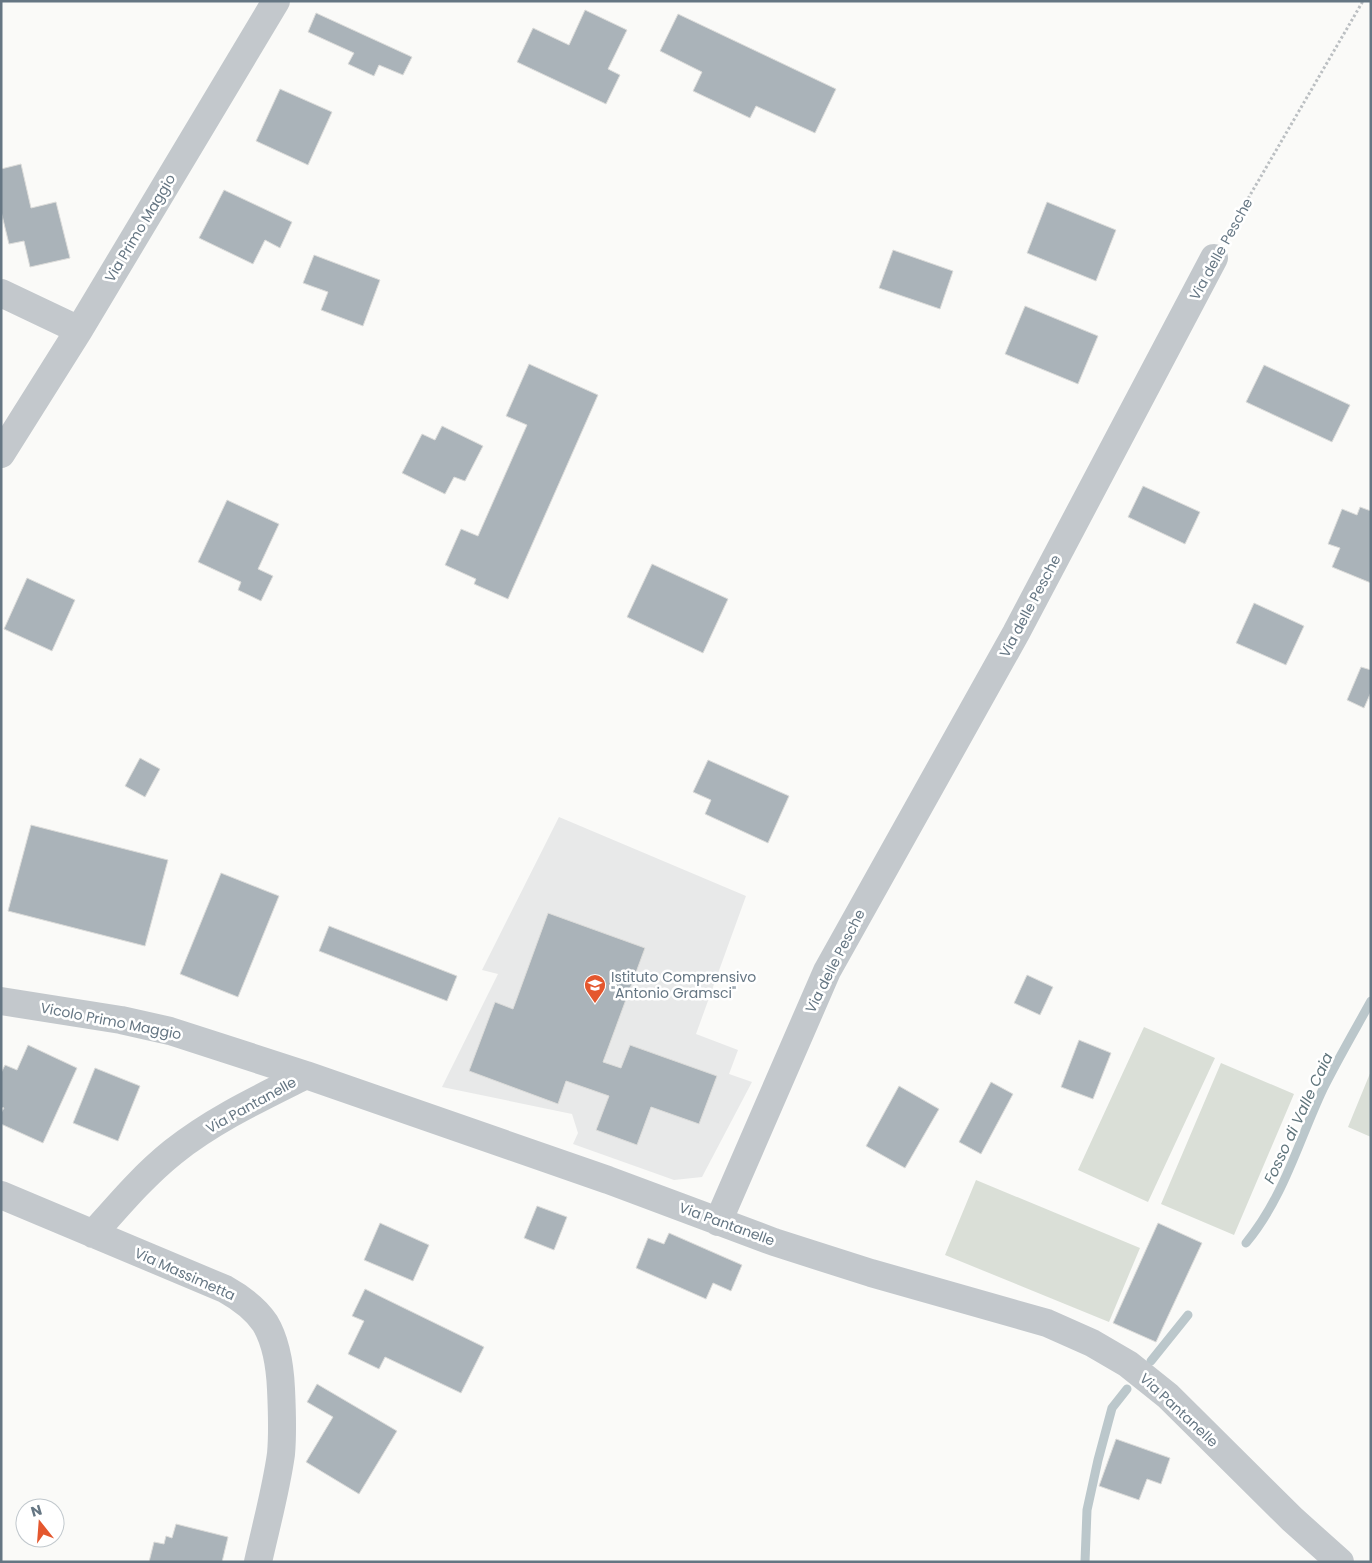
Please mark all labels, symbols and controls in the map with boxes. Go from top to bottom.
street label: Via Primo Maggio [100,170,180,286]
street label: Via delle Pesche [1185,194,1257,304]
street label: Via delle Pesche [994,551,1066,661]
street label: Via delle Pesche [800,905,870,1016]
place label: Istituto Comprensivo "Antonio Gramsci" [611,967,756,1003]
school or university icon: Istituto Comprensivo "Antonio Gramsci" [583,973,607,1004]
street label: Vicolo Primo Maggio [39,998,183,1044]
water label: Fosso di Valle Caia [1258,1049,1338,1187]
street label: Via Pantanelle [202,1072,300,1138]
street label: Via Pantanelle [676,1197,778,1251]
street label: Via Massimetta [131,1243,239,1305]
street label: Via Pantanelle [1135,1368,1223,1452]
north arrow [15,1498,65,1548]
text: N [28,1499,44,1522]

